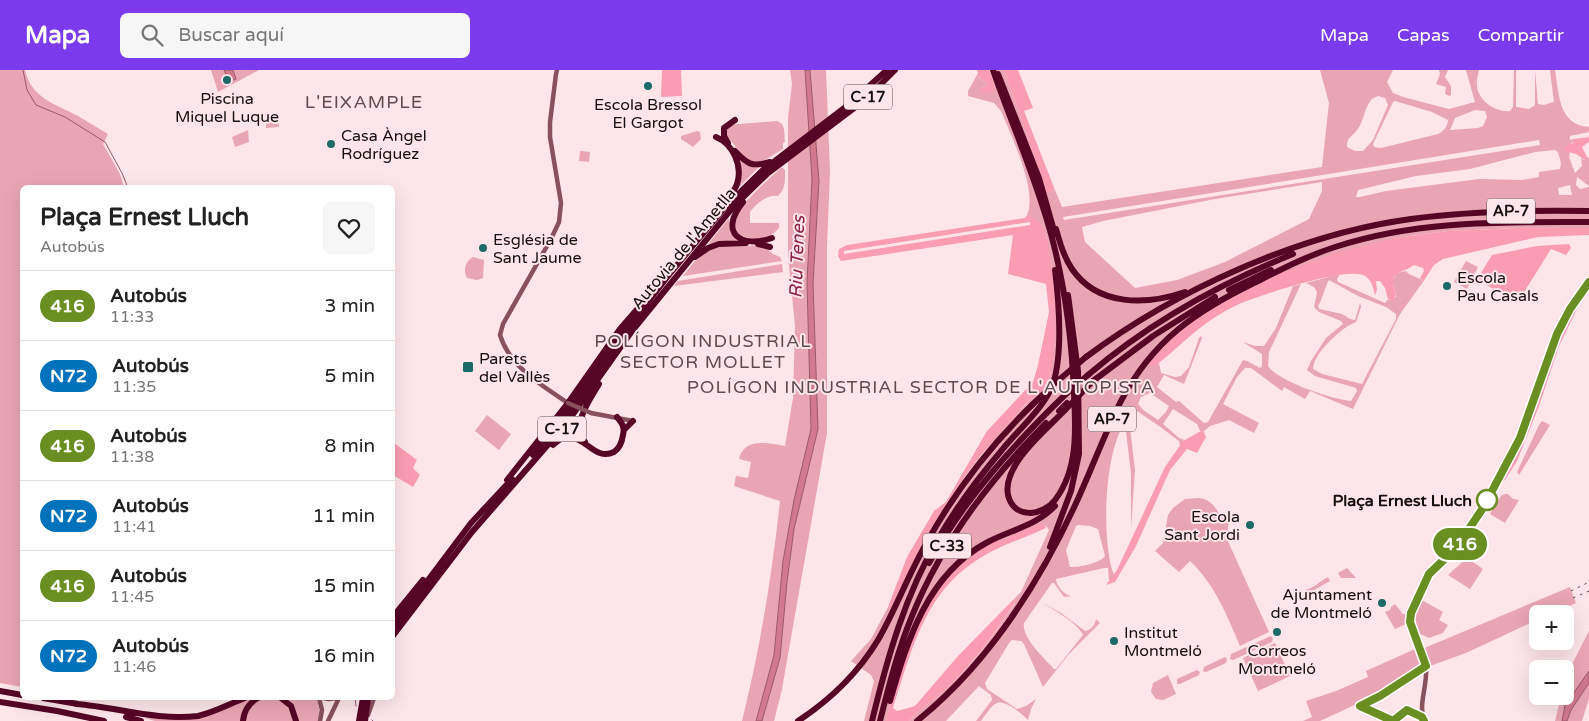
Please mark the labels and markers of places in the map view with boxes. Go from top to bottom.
marker: Piscina Miquel Luque [221,74,233,86]
marker: Escola Bressol El Gargot [642,80,654,92]
place label: Piscina Miquel Luque [175,89,279,127]
place label: Escola Bressol El Gargot [594,95,702,133]
place label: Casa Àngel Rodríguez [341,126,427,164]
marker: Casa Àngel Rodríguez [325,138,337,150]
place label: Església de Sant Jaume [493,230,582,268]
marker: Església de Sant Jaume [477,242,489,254]
place label: Escola Pau Casals [1457,268,1539,306]
marker: Escola Pau Casals [1441,280,1453,292]
place label: Parets del Vallès [479,349,550,387]
marker: Parets del Vallès [461,360,475,374]
marker: Plaça Ernest Lluch [1476,489,1498,511]
place label: Plaça Ernest Lluch [1333,491,1472,511]
place label: Escola Sant Jordi [1164,507,1240,545]
marker: Escola Sant Jordi [1244,519,1256,531]
place label: Ajuntament de Montmeló [1271,585,1372,623]
marker: Ajuntament de Montmeló [1376,597,1388,609]
place label: Institut Montmeló [1124,623,1202,661]
marker: Correos Montmeló [1271,626,1283,638]
marker: Institut Montmeló [1108,635,1120,647]
place label: Correos Montmeló [1238,641,1316,679]

